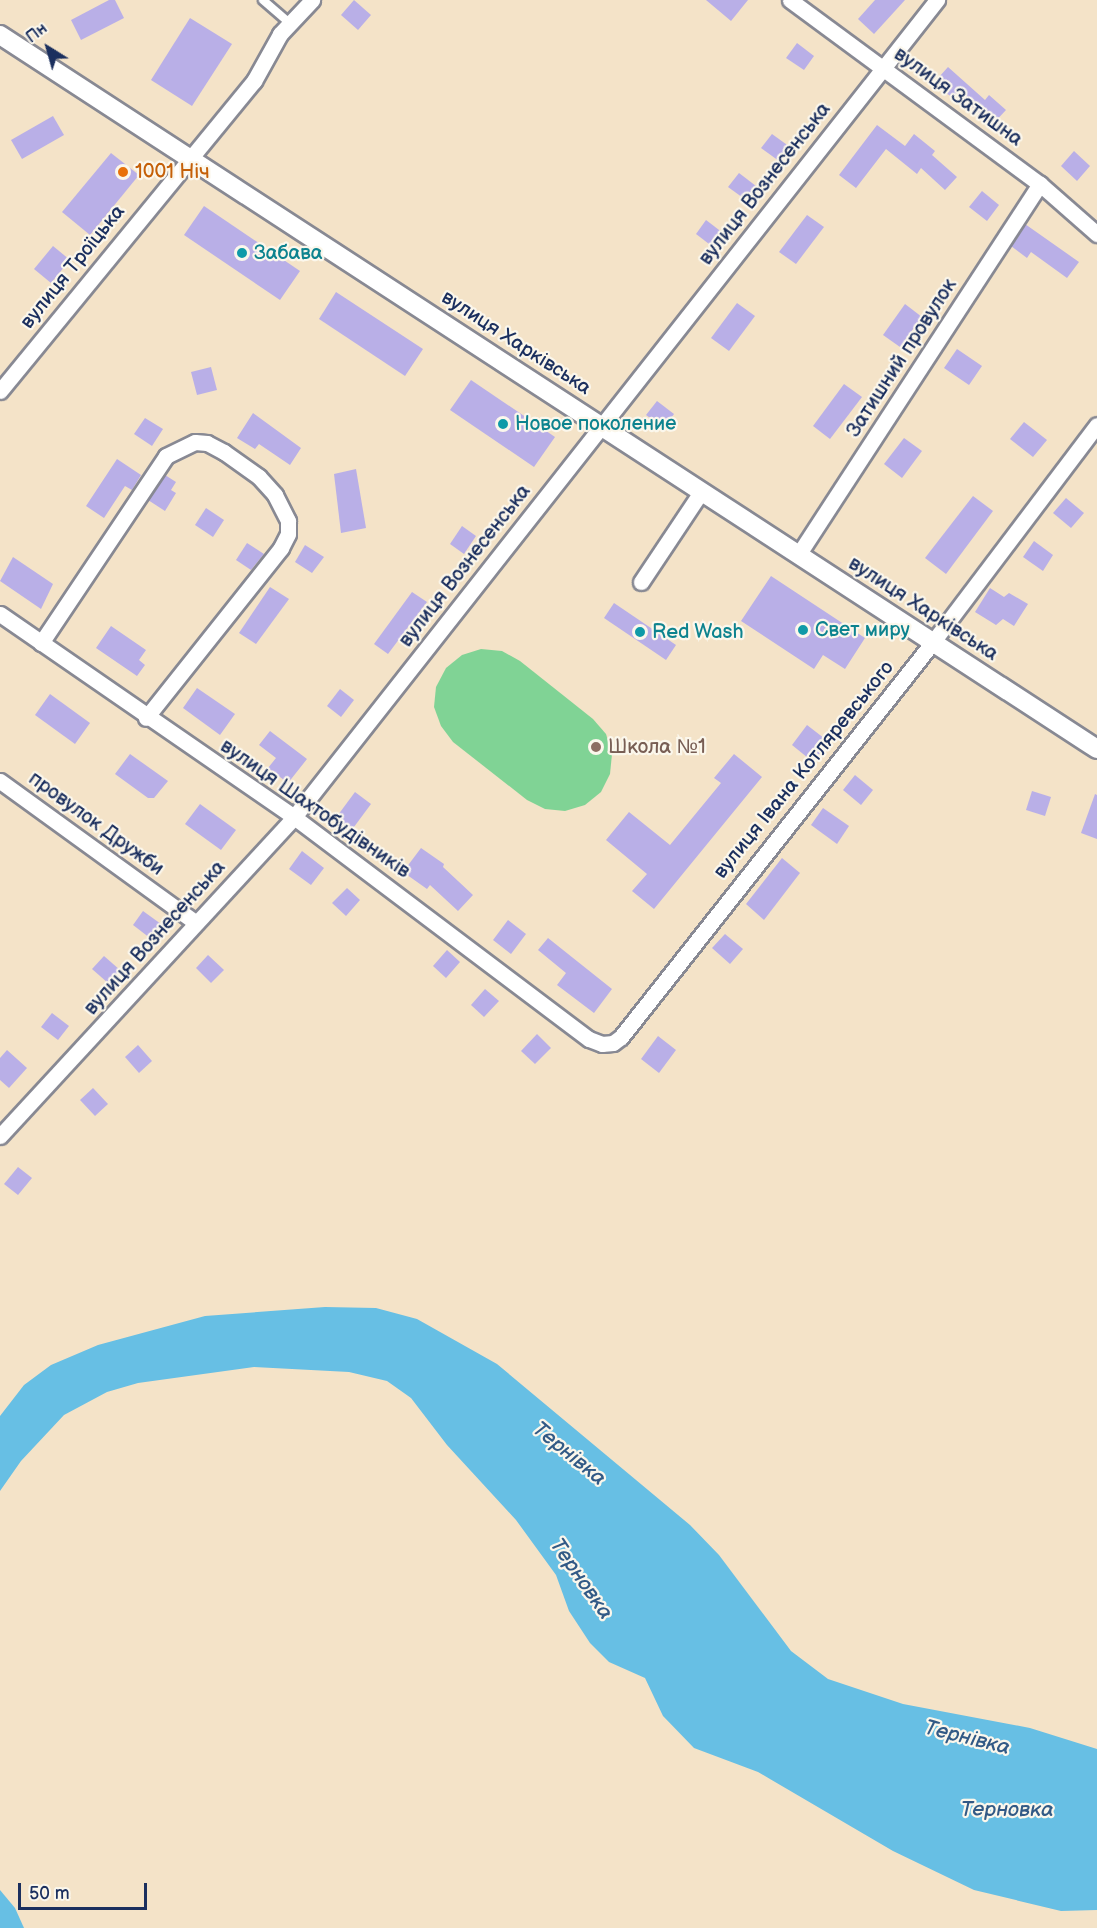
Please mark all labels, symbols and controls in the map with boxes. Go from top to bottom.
north arrow [18,18,78,78]
text: Пн [23,19,51,47]
street label: вулиця Затишна [889,42,1027,152]
street label: вулиця Вознесенська [694,98,836,270]
place label: 1001 Ніч [135,160,209,184]
marker: 1001 Ніч [116,165,130,179]
street label: вулиця Троїцька [16,200,130,334]
place label: Забава [254,241,323,265]
marker: Забава [235,246,249,260]
street label: Затишний провулок [842,274,962,442]
street label: вулиця Харківська [437,286,595,400]
place label: Новое поколение [515,412,676,436]
marker: Новое поколение [496,417,510,431]
street label: вулиця Вознесенська [394,480,536,652]
street label: вулиця Харківська [844,552,1002,666]
place label: Свет миру [815,618,910,642]
place label: Red Wash [652,620,744,644]
marker: Свет миру [796,623,810,637]
marker: Red Wash [633,625,647,639]
street label: вулиця Івана Котляревського [709,656,899,884]
street label: вулиця Шахтобудівників [215,734,415,884]
place label: Школа №1 [608,735,706,759]
marker: Школа №1 [589,740,603,754]
street label: провулок Дружби [24,767,168,881]
street label: вулиця Вознесенська [79,856,231,1020]
water label: Тернівка [527,1417,611,1491]
water label: Терновка [544,1534,618,1624]
water label: Тернівка [922,1715,1012,1761]
water label: Терновка [960,1797,1054,1823]
scale bar [21,1871,150,1909]
text: 50 m [29,1883,70,1904]

